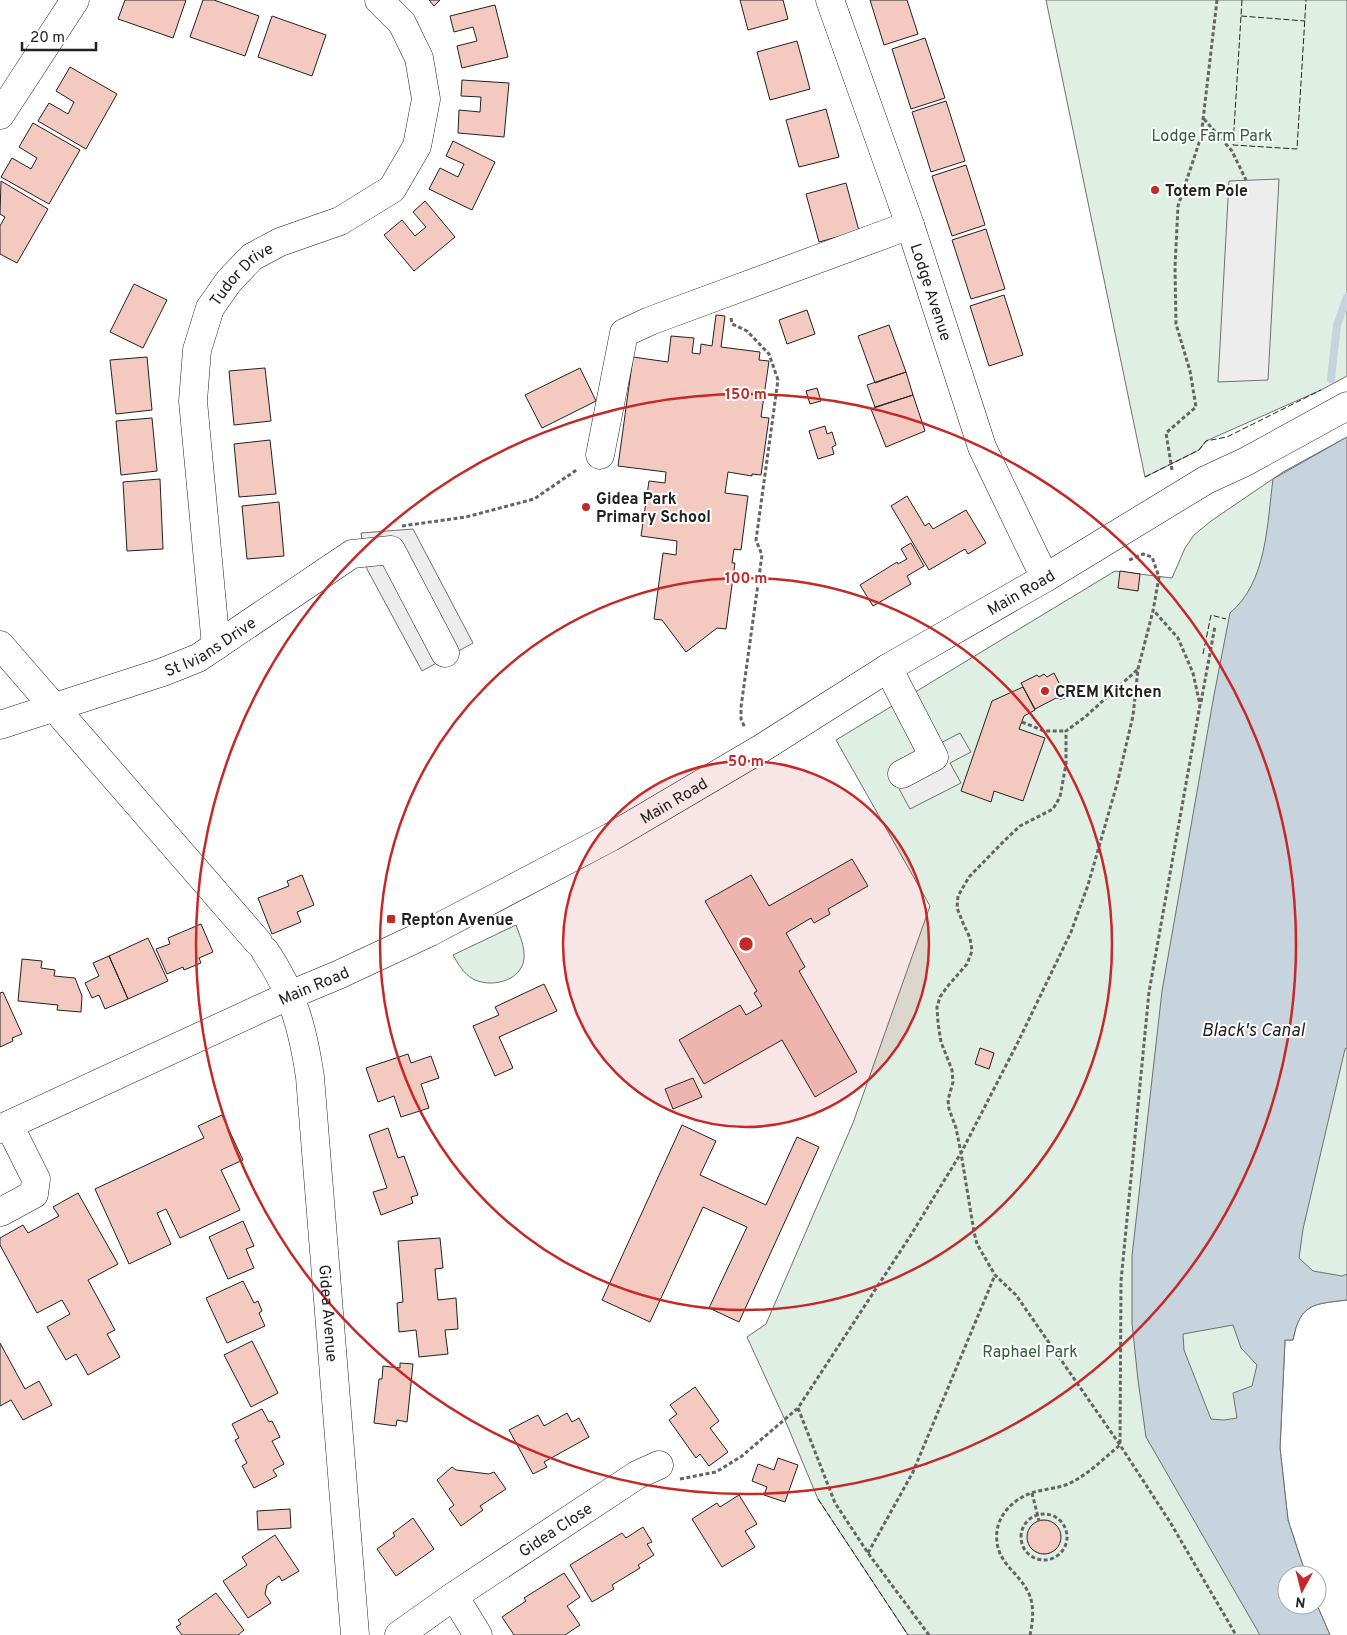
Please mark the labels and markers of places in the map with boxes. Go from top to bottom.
place label: Totem Pole [1165,182,1248,202]
marker: Totem Pole [1149,184,1161,196]
place label: Gidea Park Primary School [596,490,711,528]
marker: Gidea Park Primary School [580,501,592,513]
place label: CREM Kitchen [1055,683,1162,703]
marker: CREM Kitchen [1039,685,1051,697]
place label: Repton Avenue [401,911,514,931]
marker: Repton Avenue [385,913,397,925]
centre of rings [737,935,755,953]

